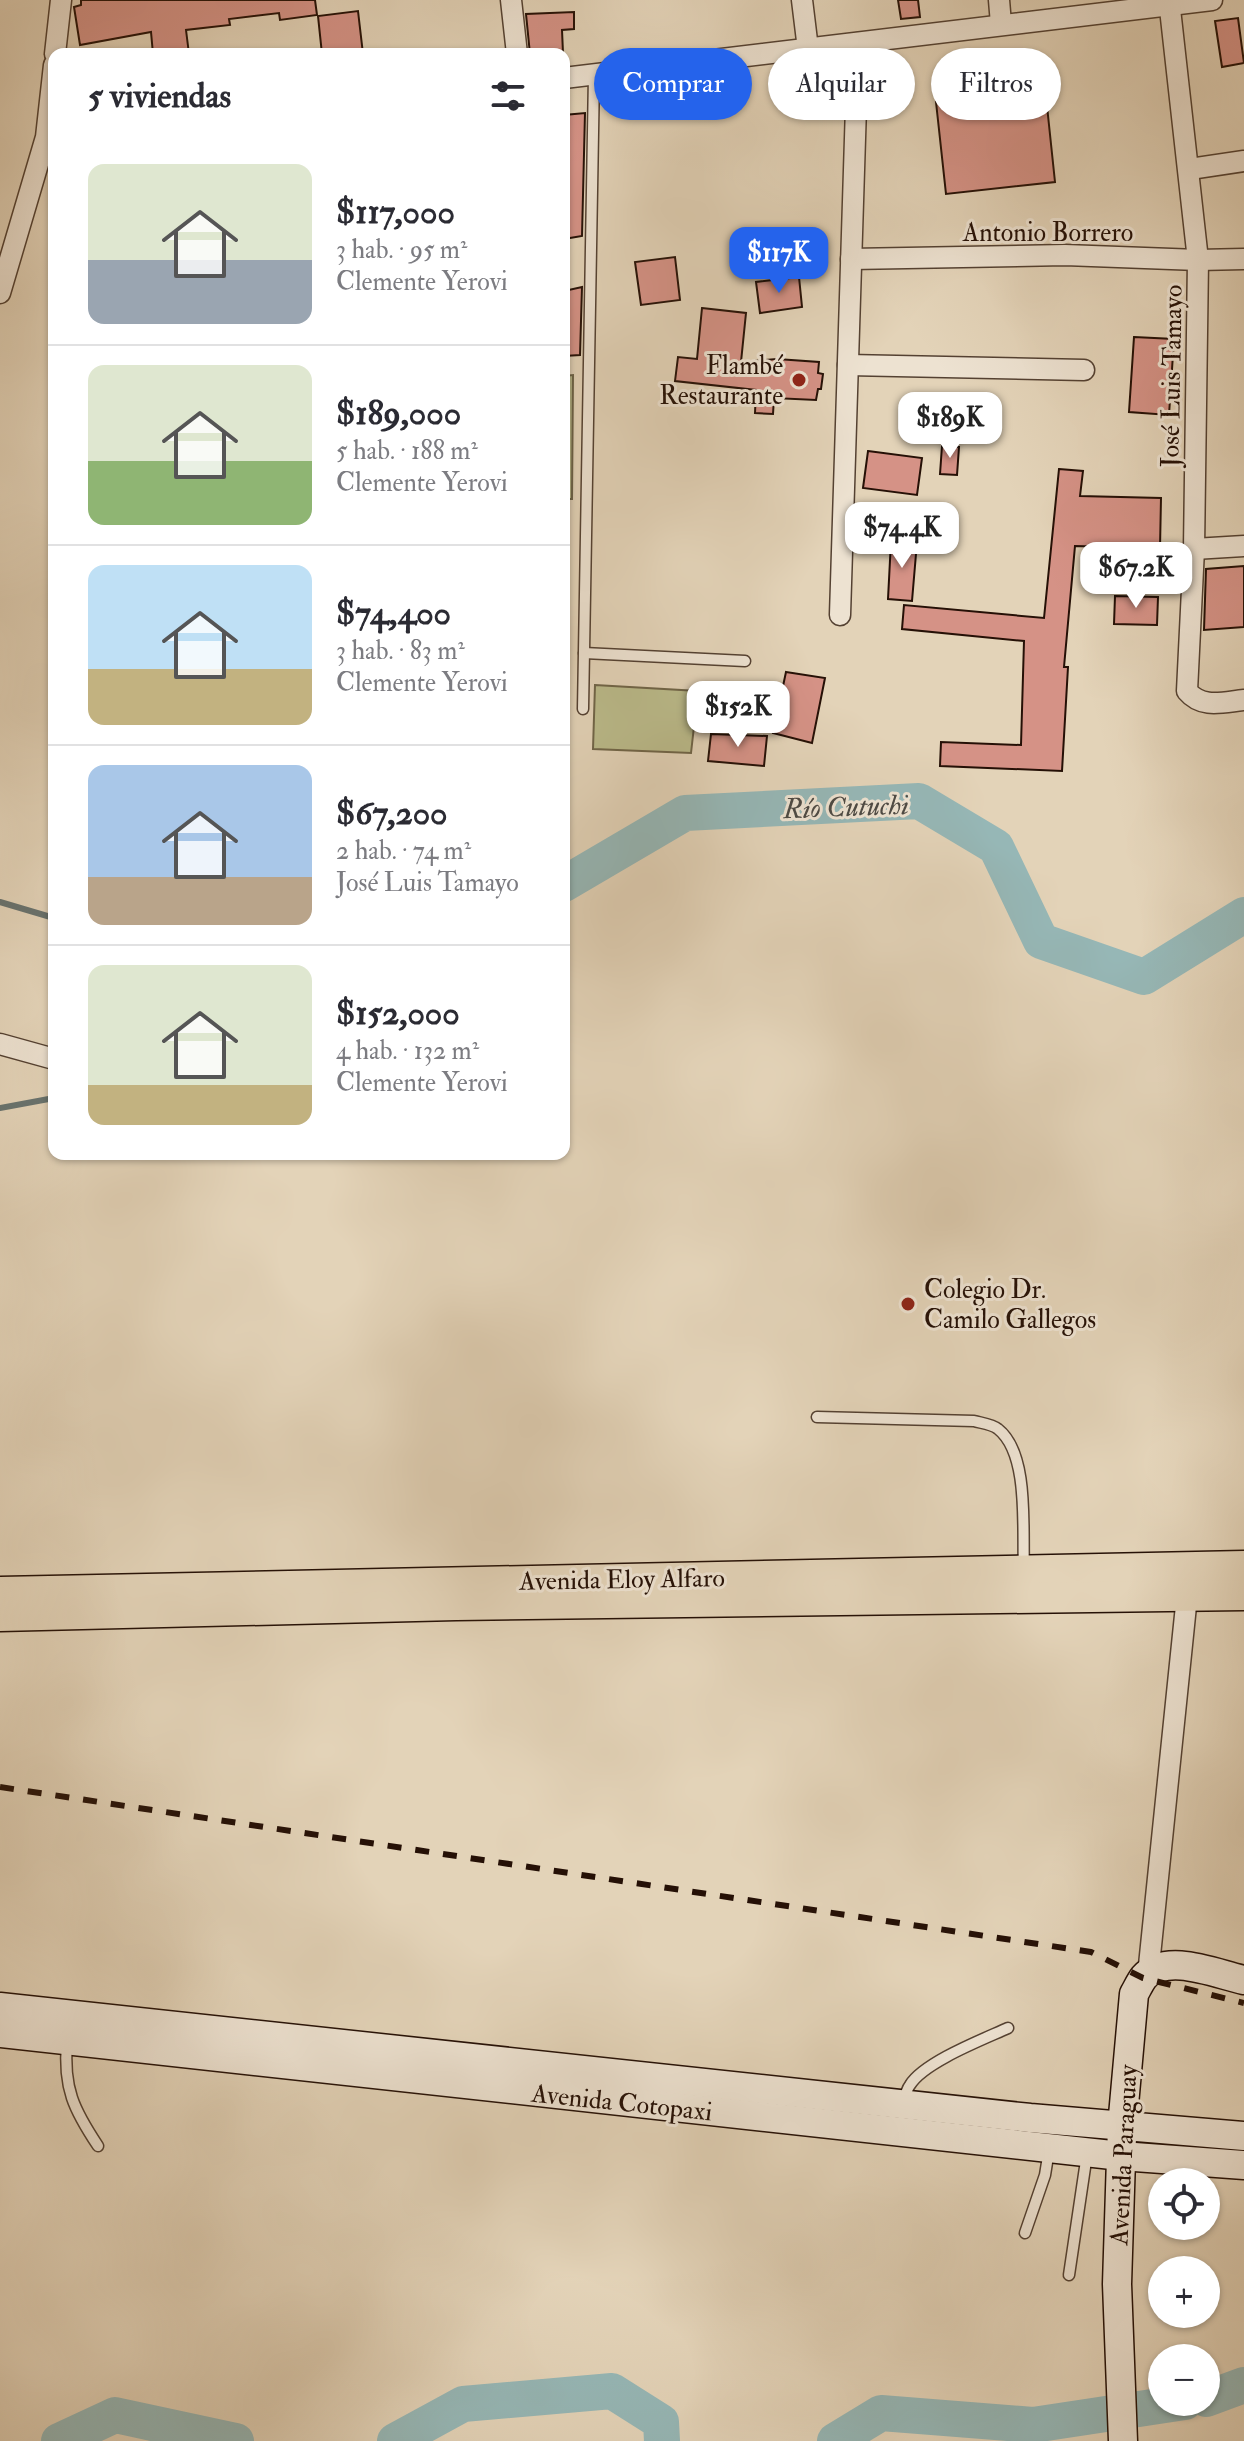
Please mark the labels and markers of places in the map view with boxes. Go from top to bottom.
pin: $117K [723,227,835,295]
place label: Flambé Restaurante [659,350,783,412]
marker: Flambé Restaurante [790,371,808,389]
pin: $189K [894,392,1006,460]
pin: $74.4K [837,502,967,570]
pin: $67.2K [1071,542,1201,610]
pin: $152K [682,681,794,749]
place label: Colegio Dr. Camilo Gallegos [924,1274,1096,1336]
marker: Colegio Dr. Camilo Gallegos [899,1295,917,1313]

